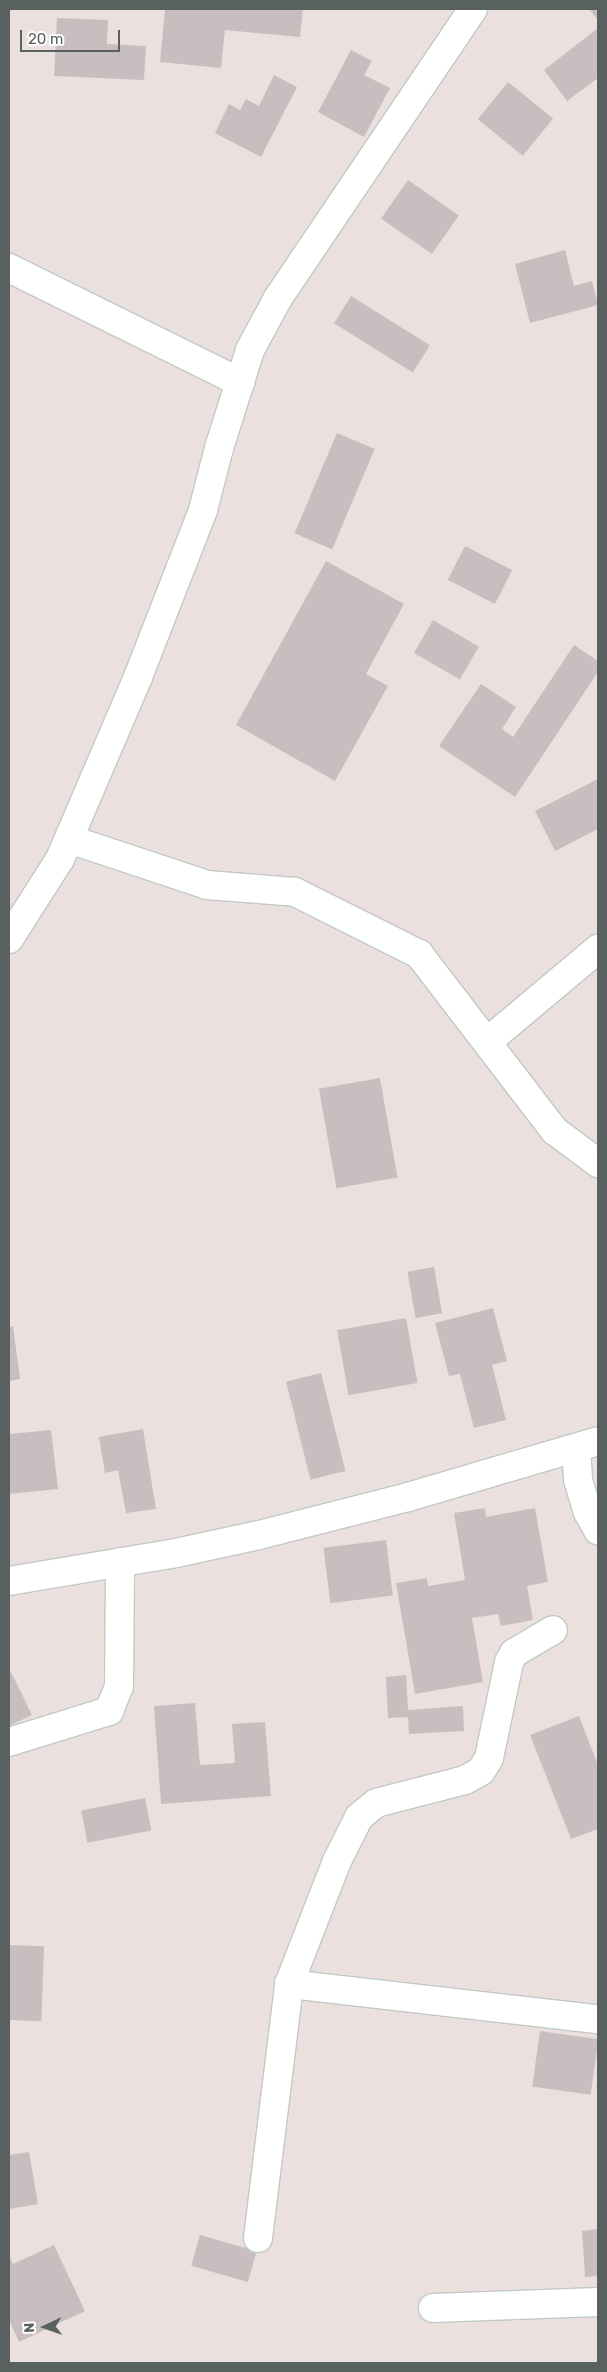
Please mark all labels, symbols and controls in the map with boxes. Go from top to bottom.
scale bar [22,20,122,52]
text: 20 m [28,30,63,48]
north arrow [20,2302,70,2352]
text: N [21,2322,38,2333]

